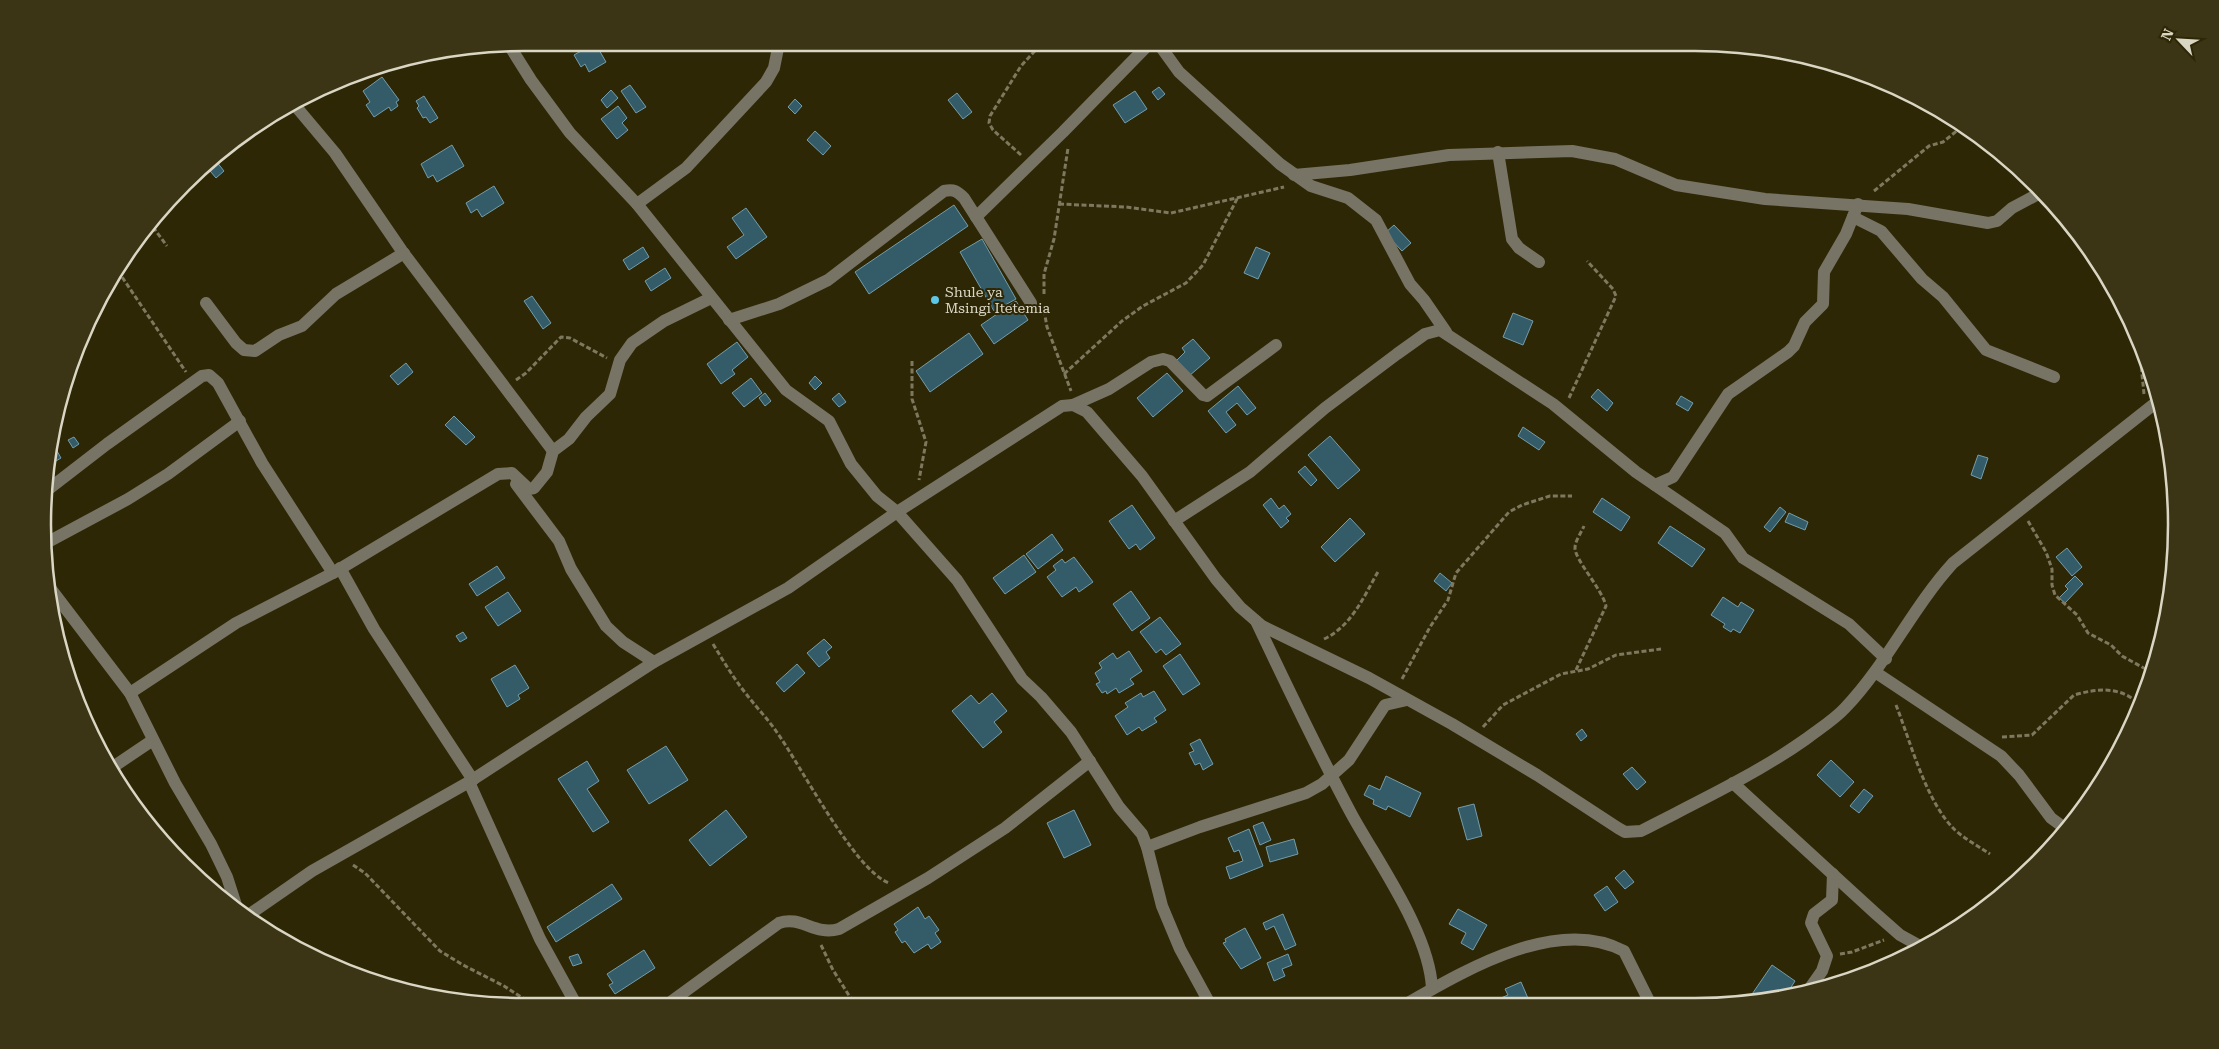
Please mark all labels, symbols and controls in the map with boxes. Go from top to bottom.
north arrow [2154,15,2204,65]
text: N [2158,26,2177,43]
place label: Shule ya Msingi Itetemia [945,284,1050,316]
marker: Shule ya Msingi Itetemia [929,294,941,306]

